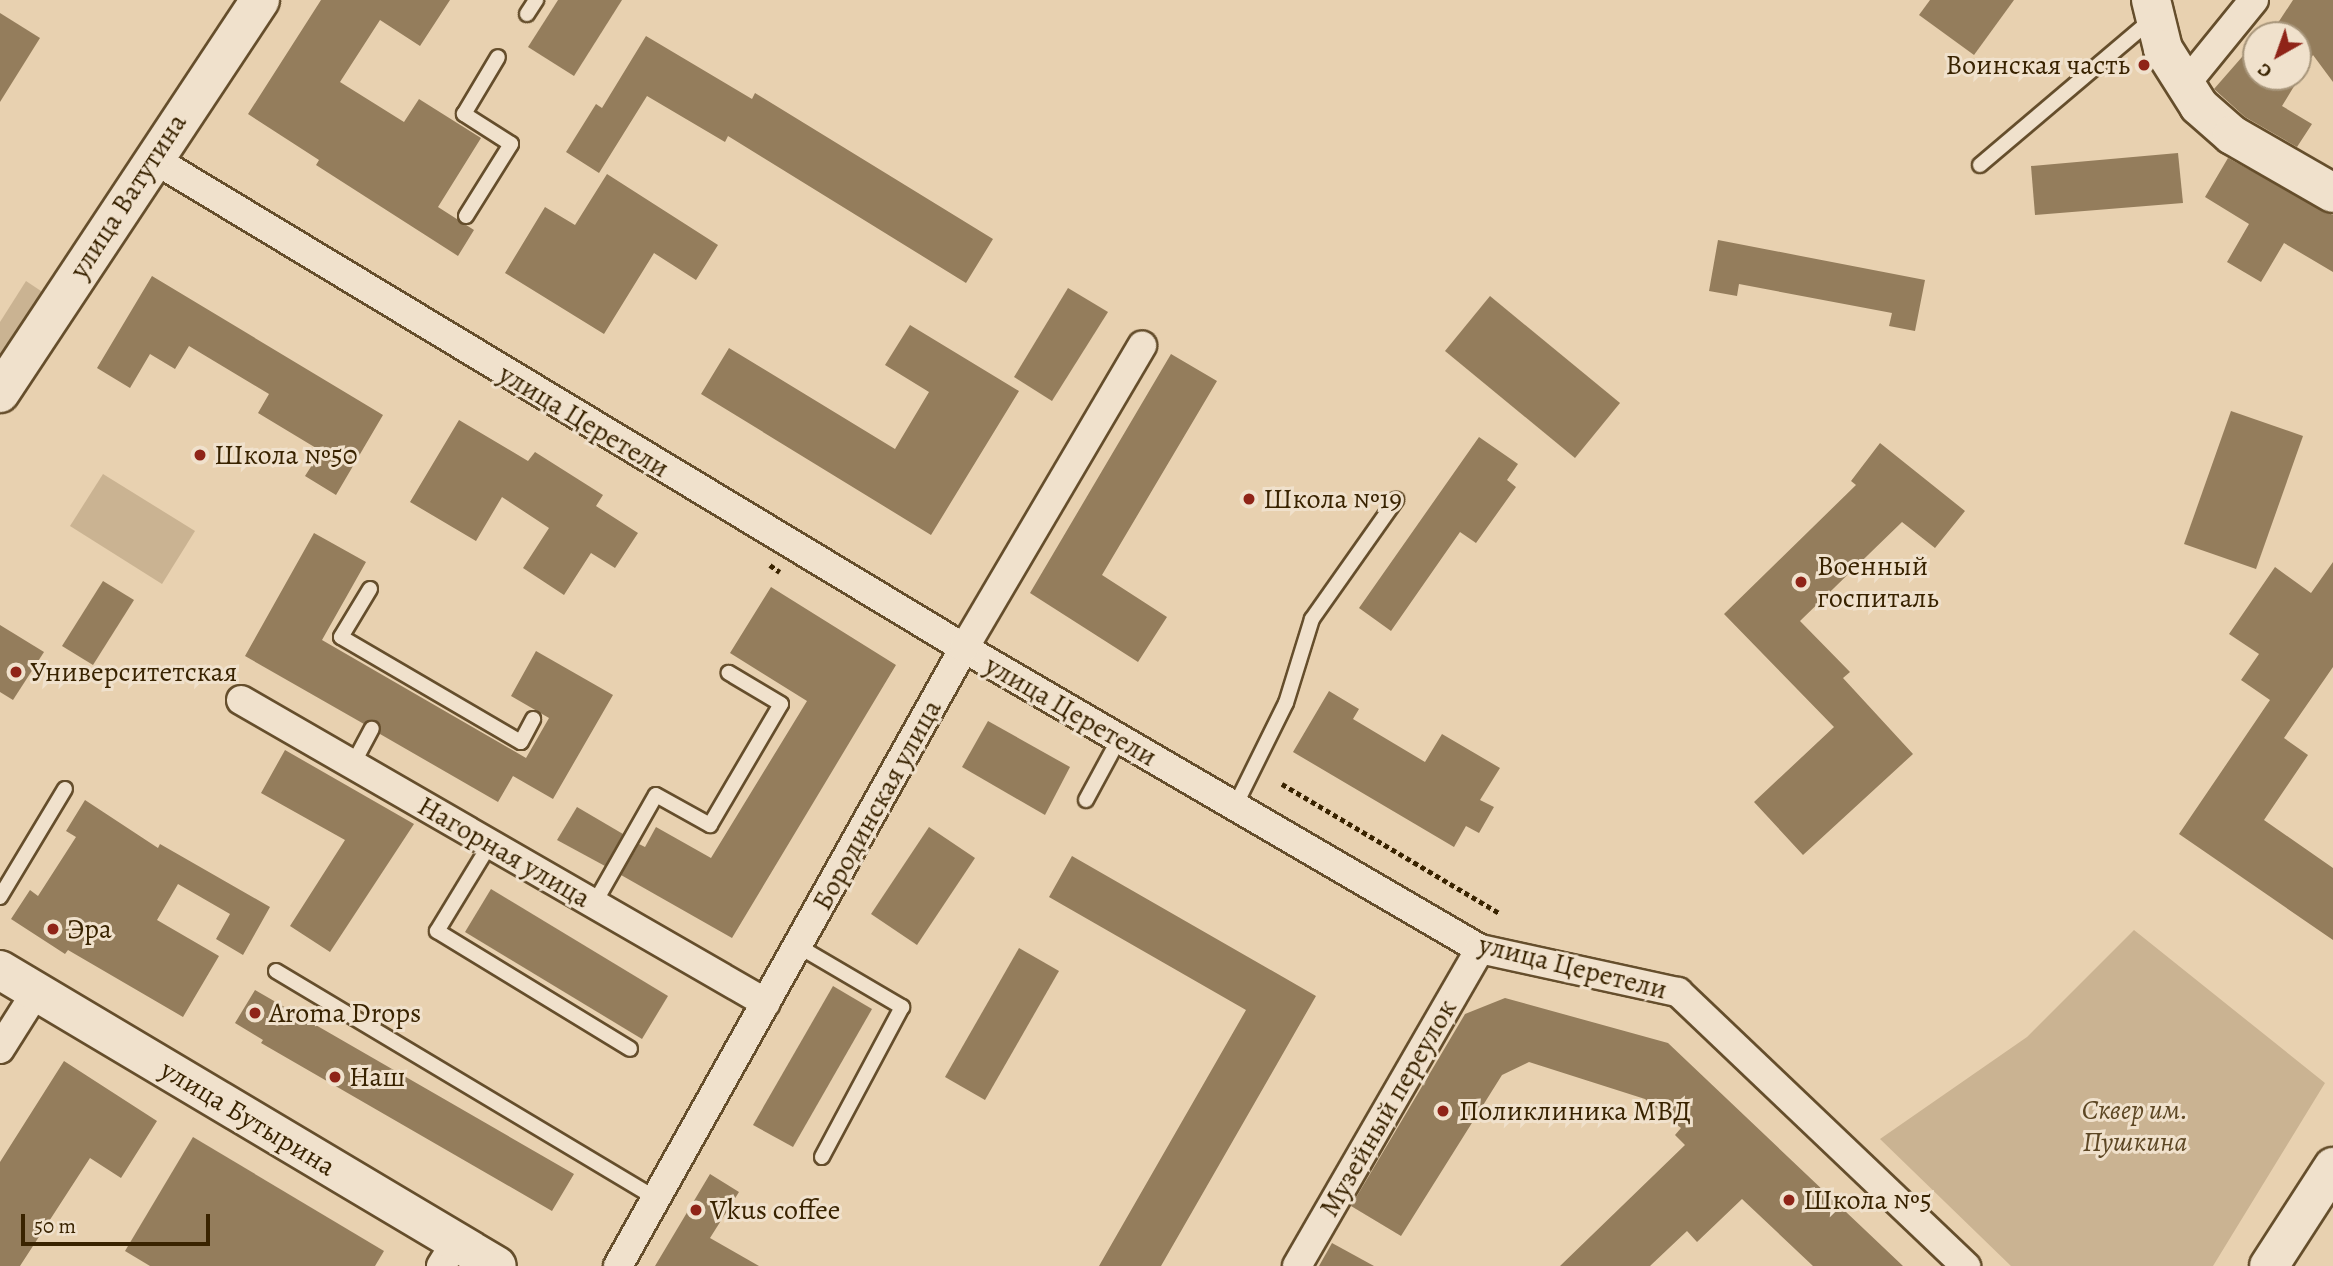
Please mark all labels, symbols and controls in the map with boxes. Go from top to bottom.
north arrow [2242,21,2312,91]
place label: Воинская часть [1946,48,2130,82]
marker: Воинская часть [2136,57,2152,73]
text: С [2252,57,2278,84]
street label: улица Ватутина [62,107,194,285]
street label: улица Церетели [493,357,675,485]
place label: Школа №50 [214,438,358,472]
marker: Школа №50 [192,447,208,463]
place label: Школа №19 [1263,482,1402,516]
marker: Школа №19 [1241,491,1257,507]
place label: Военный госпиталь [1817,549,1939,615]
marker: Военный госпиталь [1791,572,1811,592]
street label: улица Церетели [979,648,1163,774]
place label: Университетская [30,655,237,689]
marker: Университетская [8,664,24,680]
street label: Бородинская улица [805,694,949,916]
street label: Нагорная улица [412,789,596,915]
place label: Эра [67,912,112,946]
marker: Эра [45,921,61,937]
street label: улица Церетели [1475,927,1671,1007]
street label: Музейный переулок [1312,993,1464,1223]
place label: Aroma Drops [269,996,421,1030]
marker: Aroma Drops [247,1005,263,1021]
street label: улица Бутырина [155,1053,341,1183]
place label: Наш [349,1060,405,1094]
marker: Наш [327,1069,343,1085]
park label: Сквер им. Пушкина [2082,1093,2188,1159]
place label: Поликлиника МВД [1459,1094,1691,1128]
marker: Поликлиника МВД [1433,1101,1453,1121]
place label: Школа №5 [1803,1183,1932,1217]
marker: Школа №5 [1781,1192,1797,1208]
place label: Vkus coffee [710,1193,840,1227]
scale bar [24,1200,214,1244]
marker: Vkus coffee [688,1202,704,1218]
text: 50 m [34,1212,76,1240]

